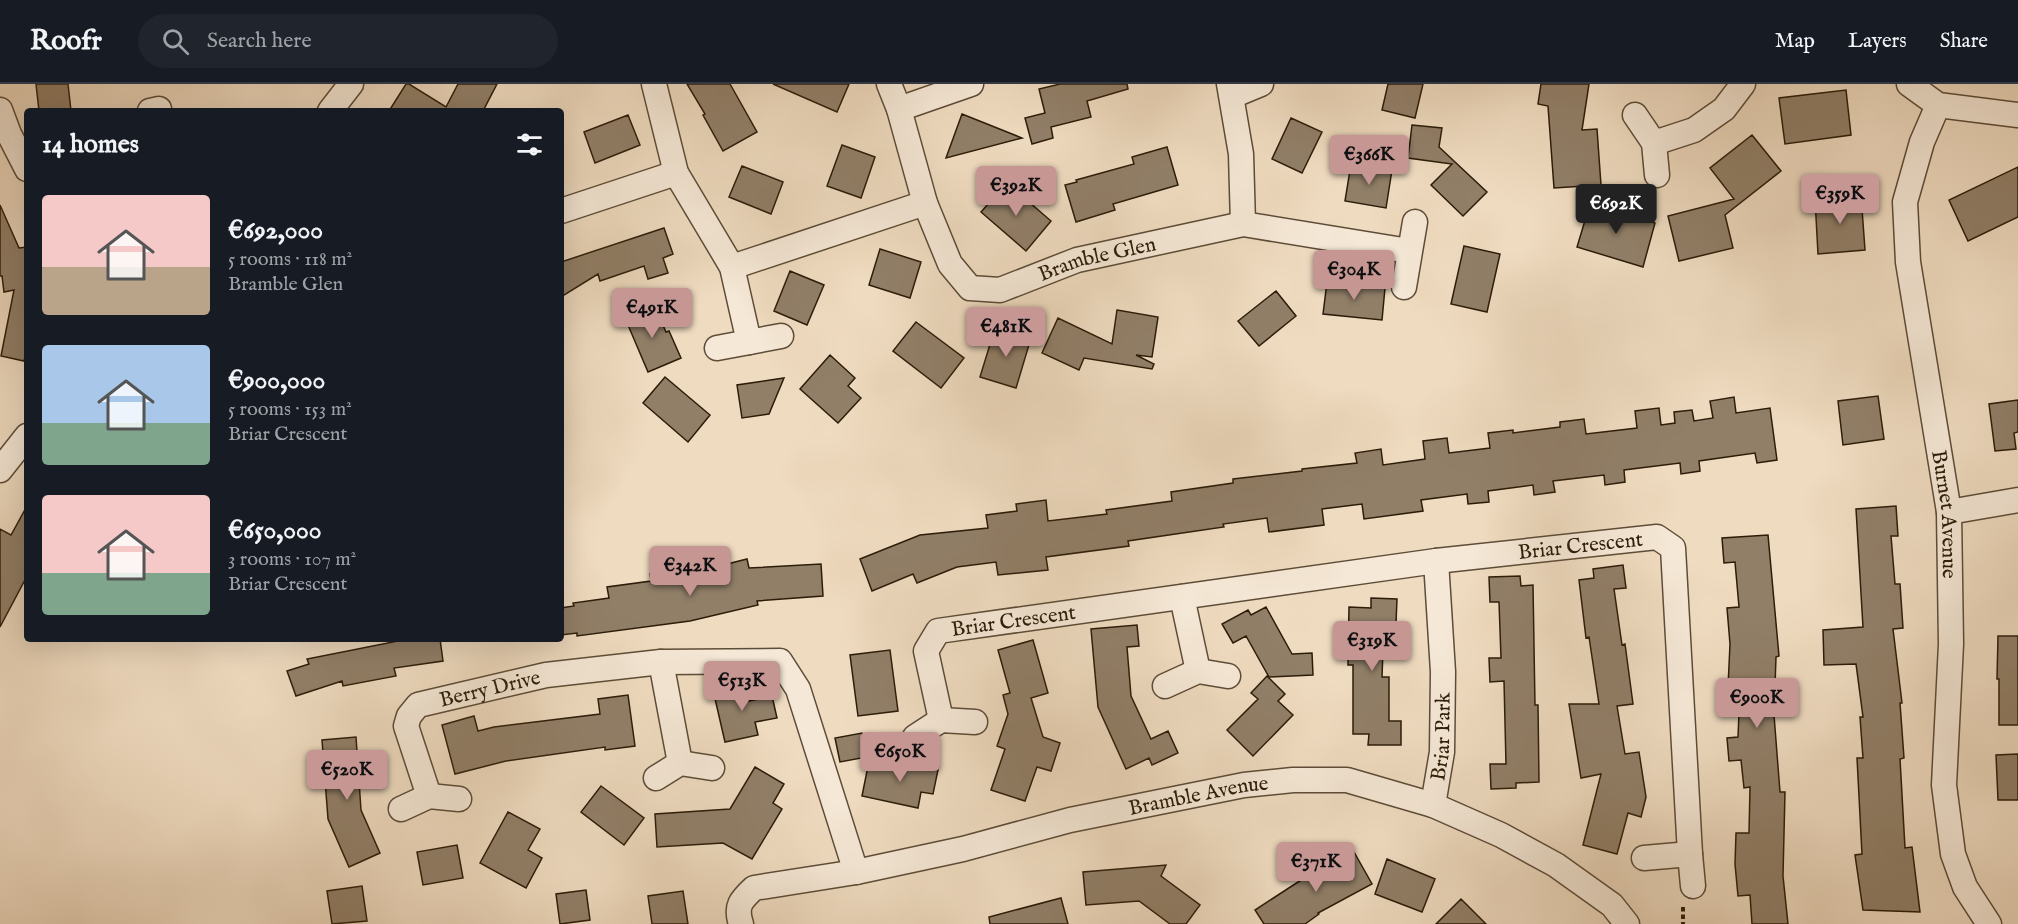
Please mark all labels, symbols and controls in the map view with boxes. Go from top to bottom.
search box [138,14,558,68]
text: Roofr [30,24,102,59]
icon: search [159,25,192,58]
text: Search here [207,27,312,55]
text: Map [1775,28,1815,55]
text: Layers [1848,28,1907,55]
text: Share [1940,28,1988,55]
text: 14 homes [42,128,139,161]
icon: filters [513,128,546,161]
pin: €366K [1327,135,1411,186]
text: €366K [1344,142,1394,167]
pin: €392K [974,166,1058,217]
text: €392K [990,173,1042,198]
pin: €359K [1798,174,1882,225]
text: €359K [1815,181,1865,206]
pin: €692K [1574,184,1658,235]
text: €692K [1590,191,1642,216]
text: €692,000 [228,214,323,247]
icon: home [90,219,162,291]
street label: Bramble Glen [1035,231,1159,289]
text: 5 rooms · 118 m² [228,247,352,272]
pin: €304K [1312,250,1396,301]
text: €304K [1327,257,1381,282]
text: Bramble Glen [228,272,343,297]
pin: €491K [610,288,694,339]
text: €491K [626,295,678,320]
pin: €481K [964,307,1048,358]
text: €481K [980,314,1032,339]
text: €900,000 [228,364,325,397]
icon: home [90,369,162,441]
text: 5 rooms · 153 m² [228,397,352,422]
text: Briar Crescent [228,422,347,447]
street label: Burnet Avenue [1924,448,1962,579]
text: €650,000 [228,514,322,547]
icon: home [90,519,162,591]
street label: Briar Crescent [1517,527,1644,567]
pin: €342K [648,546,732,597]
text: 3 rooms · 107 m² [228,547,356,572]
text: €342K [664,553,716,578]
text: Briar Crescent [228,572,347,597]
street label: Briar Crescent [950,600,1077,644]
pin: €319K [1330,621,1414,672]
text: €319K [1347,628,1397,653]
pin: €513K [700,661,784,712]
street label: Berry Drive [437,665,544,715]
text: €513K [718,668,766,693]
pin: €900K [1715,678,1799,729]
text: €900K [1730,685,1784,710]
street label: Briar Park [1425,692,1458,783]
pin: €650K [858,732,942,783]
text: €650K [874,739,926,764]
pin: €520K [305,750,389,801]
text: €520K [321,757,373,782]
street label: Bramble Avenue [1126,771,1270,823]
pin: €371K [1274,842,1358,893]
text: €371K [1291,849,1341,874]

